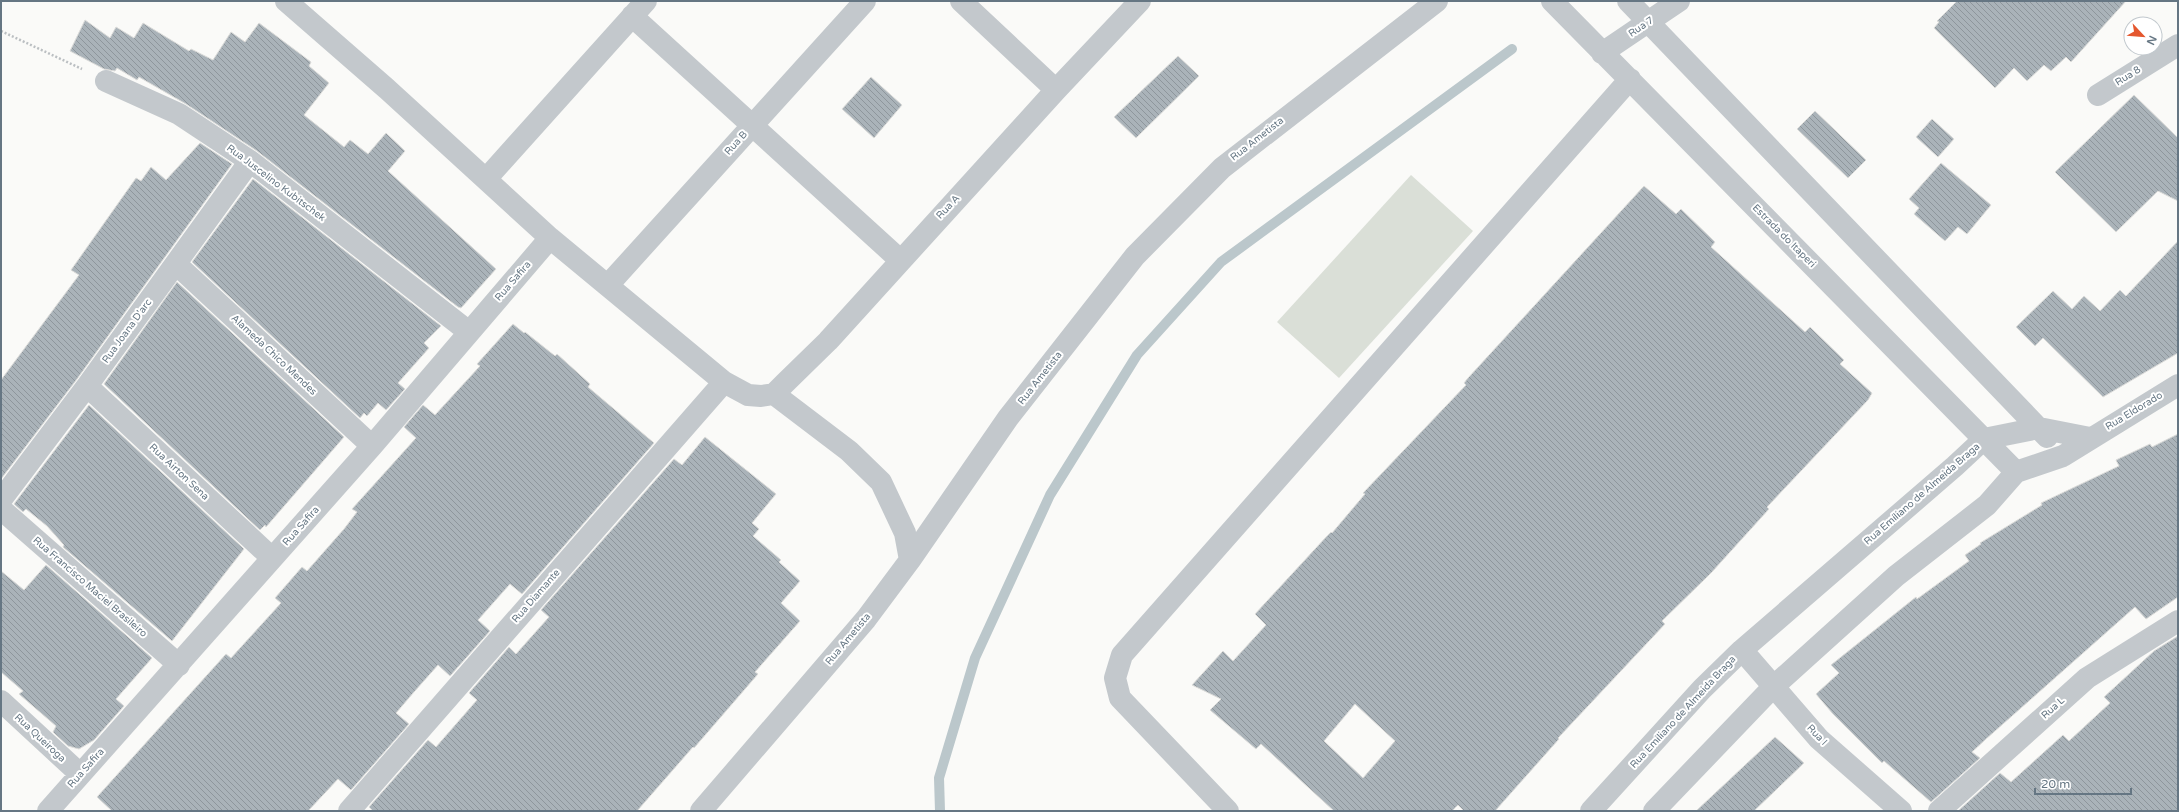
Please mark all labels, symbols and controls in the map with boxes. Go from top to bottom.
street label: Rua 7 [1626,14,1656,40]
north arrow [2123,16,2163,56]
text: N [2144,33,2159,47]
street label: Rua 8 [2113,64,2143,88]
street label: Rua Ametista [1228,115,1286,163]
street label: Rua B [722,128,750,158]
street label: Rua Juscelino Kubitschek [224,142,328,224]
street label: Rua A [934,192,962,222]
street label: Estrada do Itaperi [1750,202,1818,270]
street label: Rua Safira [492,259,534,303]
street label: Rua Joana D'arc [100,297,154,365]
street label: Alameda Chico Mendes [229,312,319,398]
street label: Rua Ametista [1016,349,1064,407]
street label: Rua Eldorado [2103,389,2165,433]
street label: Rua Emíliano de Almeida Braga [1862,440,1982,548]
street label: Rua Airton Sena [147,441,211,503]
street label: Rua Safira [280,504,322,548]
street label: Rua Francisco Maciel Brasileiro [31,534,149,640]
street label: Rua Diamante [509,566,563,625]
street label: Rua Ametista [823,611,873,667]
street label: Rua Emíliano de Almeida Braga [1628,653,1738,771]
street label: Rua L [2039,694,2067,722]
street label: Rua Queiroga [12,711,68,765]
street label: Rua I [1804,722,1830,748]
street label: Rua Safira [65,746,107,790]
scale bar [2035,770,2131,796]
text: 20 m [2041,777,2070,791]

